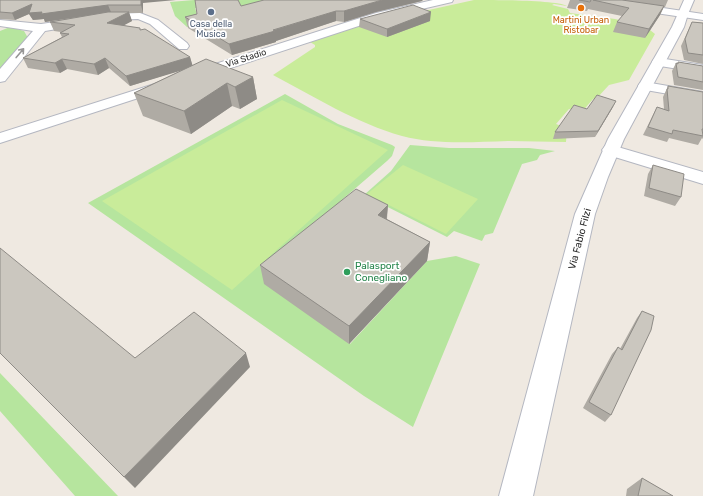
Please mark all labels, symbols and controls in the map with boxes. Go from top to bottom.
marker: Martini Urban Ristobar [576,3,586,13]
marker: Casa della Musica [206,7,216,17]
place label: Martini Urban Ristobar [553,15,609,35]
place label: Casa della Musica [190,19,232,39]
street label: Via Stadio [224,47,268,69]
one-way arrow [16,48,25,59]
street label: Via Fabio Filzi [566,207,594,271]
place label: Palasport Conegliano [355,260,407,284]
marker: Palasport Conegliano [342,267,352,277]

